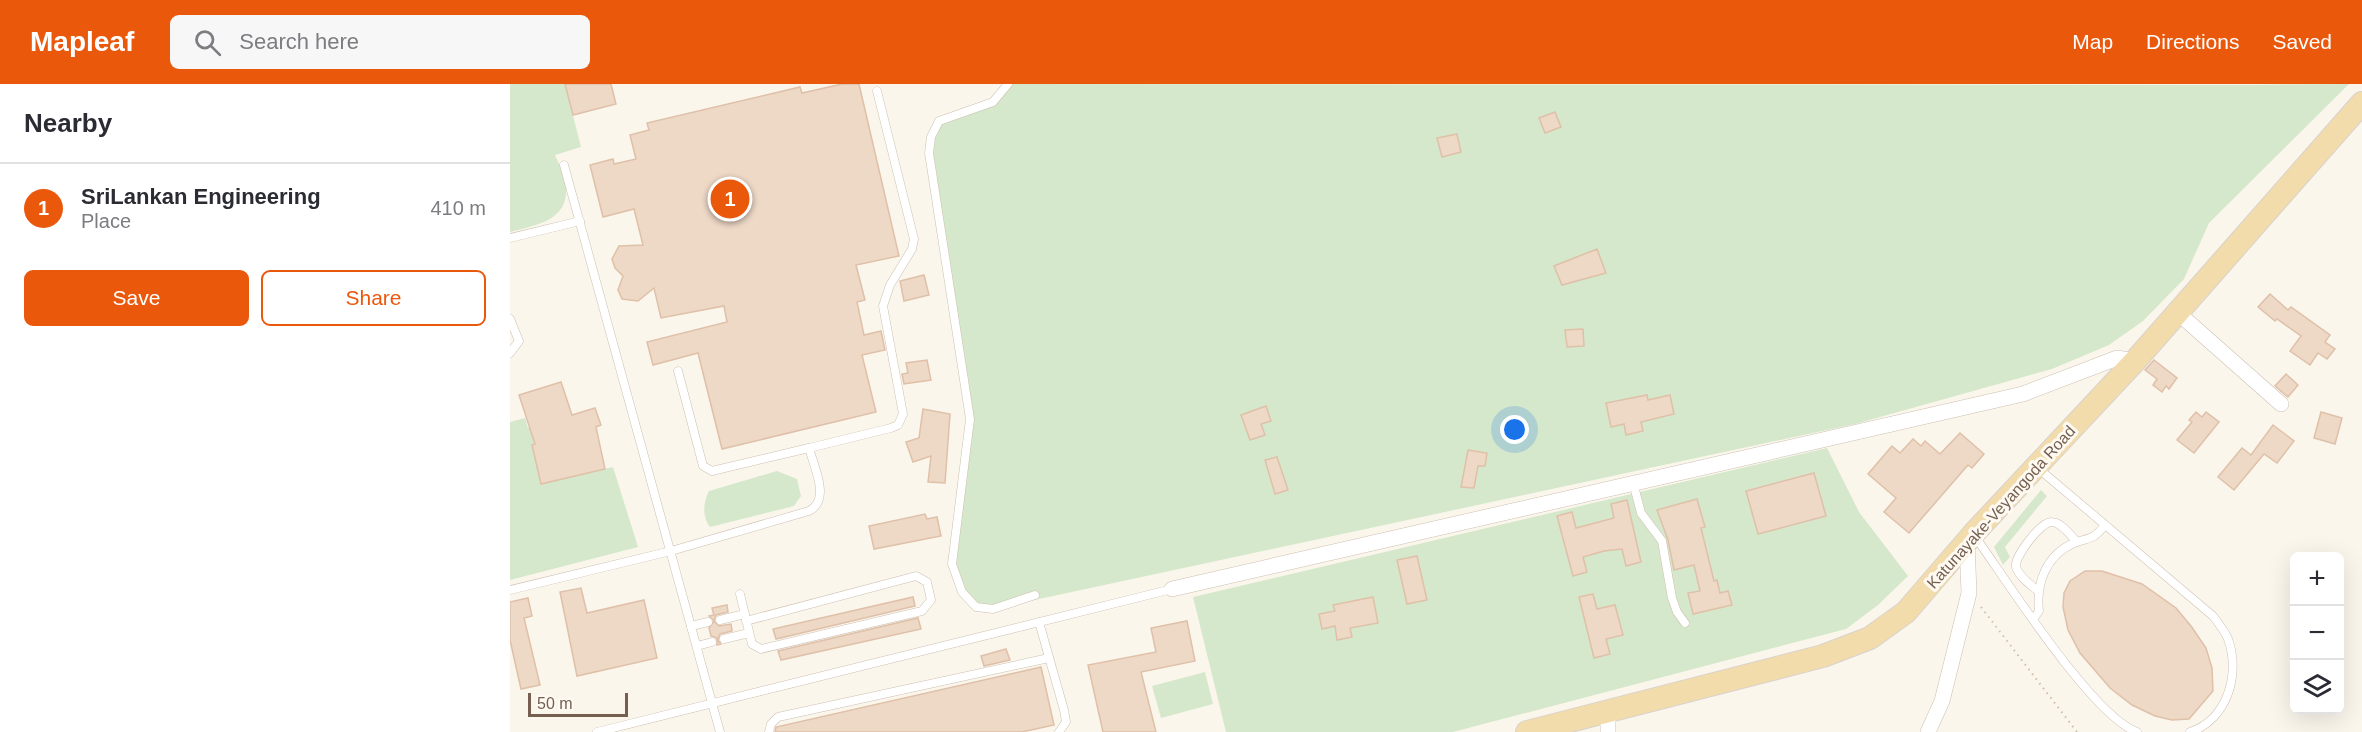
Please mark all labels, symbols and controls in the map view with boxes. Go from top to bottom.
search box [170,15,590,69]
text: Mapleaf [30,26,134,57]
icon: search [191,26,224,59]
text: Search here [239,29,359,54]
text: Map [2072,30,2113,53]
text: Directions [2146,30,2239,53]
text: Saved [2272,30,2332,53]
text: Nearby [24,108,112,138]
pin: 1 [710,176,750,222]
text: SriLankan Engineering [81,184,321,209]
text: 1 [38,197,49,219]
text: 410 m [430,197,486,219]
text: Place [81,210,131,232]
button: Save [24,270,249,326]
button: Share [261,270,486,326]
your location [1500,415,1529,444]
street label: Katunayake-Veyangoda Road [1924,422,2078,592]
map controls [2290,552,2344,714]
button: + [2290,552,2344,606]
button: − [2290,606,2344,660]
button: layers [2290,660,2344,714]
scale bar [528,690,628,718]
text: 50 m [537,695,573,712]

